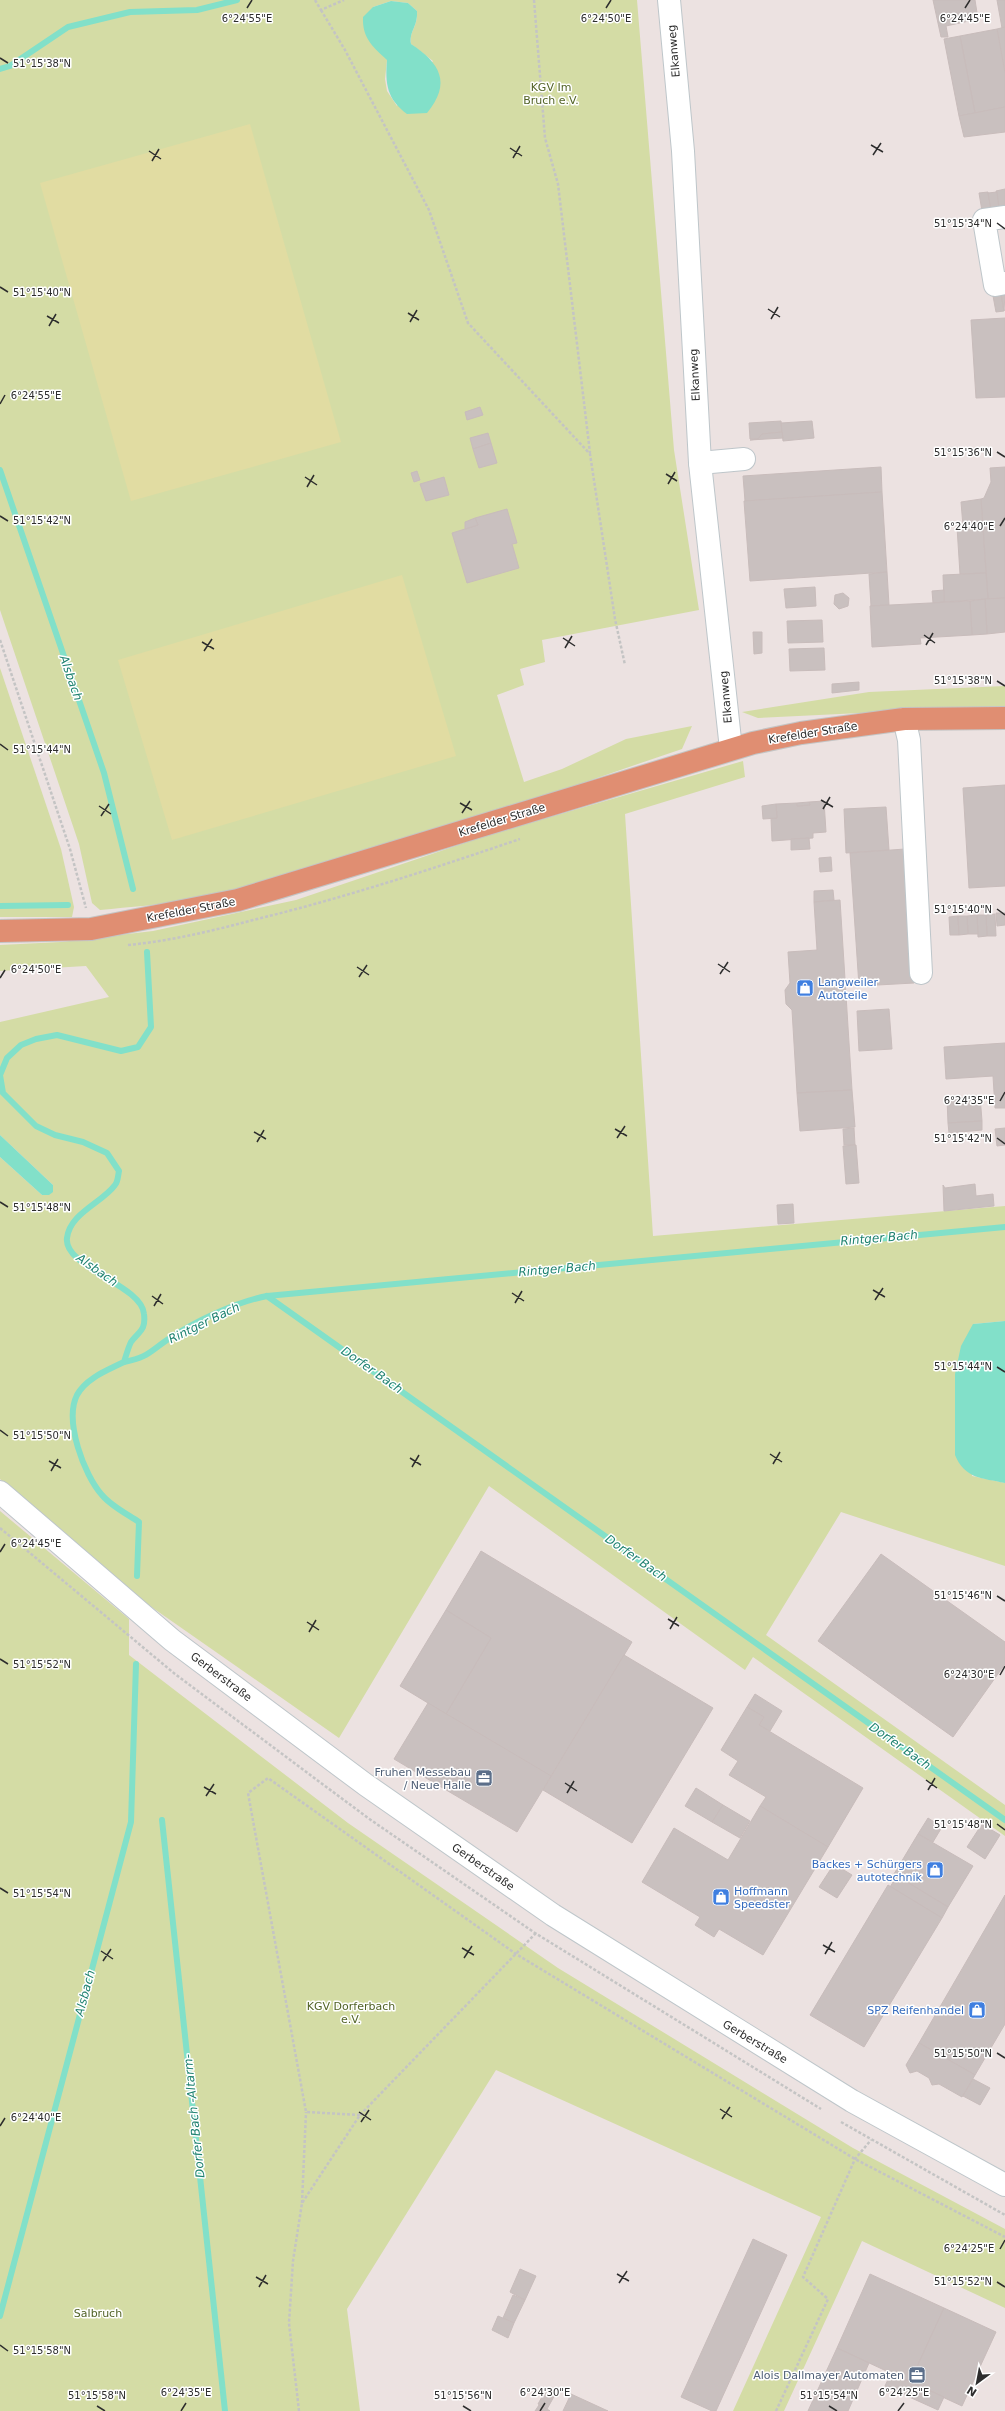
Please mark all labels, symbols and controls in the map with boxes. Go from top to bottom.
text: 6°24'55"E [222,13,272,24]
text: 6°24'50"E [581,13,631,24]
text: 6°24'45"E [940,13,990,24]
street label: Elkanweg [665,24,683,78]
text: 51°15'38"N [13,58,71,69]
park label: KGV Im Bruch e.V. [523,81,579,107]
text: 51°15'34"N [934,218,992,229]
text: 51°15'40"N [13,287,71,298]
street label: Elkanweg [687,348,703,402]
text: 6°24'55"E [11,390,61,401]
text: 51°15'36"N [934,447,992,458]
text: 51°15'42"N [13,515,71,526]
text: 6°24'40"E [944,521,994,532]
water label: Alsbach [56,653,85,702]
street label: Elkanweg [717,670,735,724]
text: 51°15'38"N [934,675,992,686]
street label: Krefelder Straße [768,720,859,746]
text: 51°15'44"N [13,744,71,755]
street label: Krefelder Straße [457,801,547,839]
street label: Krefelder Straße [146,895,237,925]
text: 51°15'40"N [934,904,992,915]
text: 6°24'50"E [11,964,61,975]
place label: Langweiler Autoteile [818,976,878,1002]
shop icon: Langweiler Autoteile [795,978,815,998]
text: 6°24'35"E [944,1095,994,1106]
text: 51°15'42"N [934,1133,992,1144]
text: 51°15'48"N [13,1202,71,1213]
water label: Rintger Bach [840,1228,918,1248]
water label: Alsbach [73,1250,120,1289]
water label: Rintger Bach [518,1259,596,1279]
water label: Rintger Bach [166,1300,242,1346]
water label: Dorfer Bach [339,1344,405,1396]
text: 51°15'44"N [934,1361,992,1372]
text: 51°15'50"N [13,1430,71,1441]
water label: Dorfer Bach [603,1532,669,1584]
text: 6°24'45"E [11,1538,61,1549]
text: 51°15'46"N [934,1590,992,1601]
street label: Gerberstraße [188,1650,254,1704]
text: 51°15'52"N [13,1659,71,1670]
text: 6°24'30"E [944,1669,994,1680]
water label: Dorfer Bach [867,1720,933,1772]
place label: Fruhen Messebau / Neue Halle [375,1766,471,1792]
office icon: Fruhen Messebau / Neue Halle [474,1768,494,1788]
text: 51°15'48"N [934,1819,992,1830]
street label: Gerberstraße [449,1841,517,1893]
place label: Backes + Schürgers autotechnik [812,1858,923,1884]
shop icon: Backes + Schürgers autotechnik [925,1860,945,1880]
place label: Hoffmann Speedster [734,1885,790,1911]
shop icon: Hoffmann Speedster [711,1887,731,1907]
text: 51°15'54"N [13,1888,71,1899]
water label: Alsbach [72,1969,98,2018]
park label: KGV Dorferbach e.V. [307,2000,395,2026]
shop icon: SPZ Reifenhandel [967,2000,987,2020]
place label: SPZ Reifenhandel [867,2004,964,2017]
street label: Gerberstraße [720,2018,790,2067]
text: 51°15'50"N [934,2048,992,2059]
water label: Dorfer Bach -Altarm- [181,2053,207,2179]
text: 6°24'40"E [11,2112,61,2123]
text: 6°24'25"E [944,2243,994,2254]
text: 51°15'52"N [934,2276,992,2287]
park label: Salbruch [74,2307,122,2320]
text: 51°15'58"N [13,2345,71,2356]
north arrow [957,2363,997,2403]
office icon: Alois Dallmayer Automaten [907,2365,927,2385]
place label: Alois Dallmayer Automaten [753,2369,904,2382]
text: N [965,2383,979,2399]
text: 6°24'35"E [161,2387,211,2398]
text: 6°24'30"E [520,2387,570,2398]
text: 6°24'25"E [879,2387,929,2398]
text: 51°15'58"N [68,2390,126,2401]
text: 51°15'56"N [434,2390,492,2401]
text: 51°15'54"N [800,2390,858,2401]

